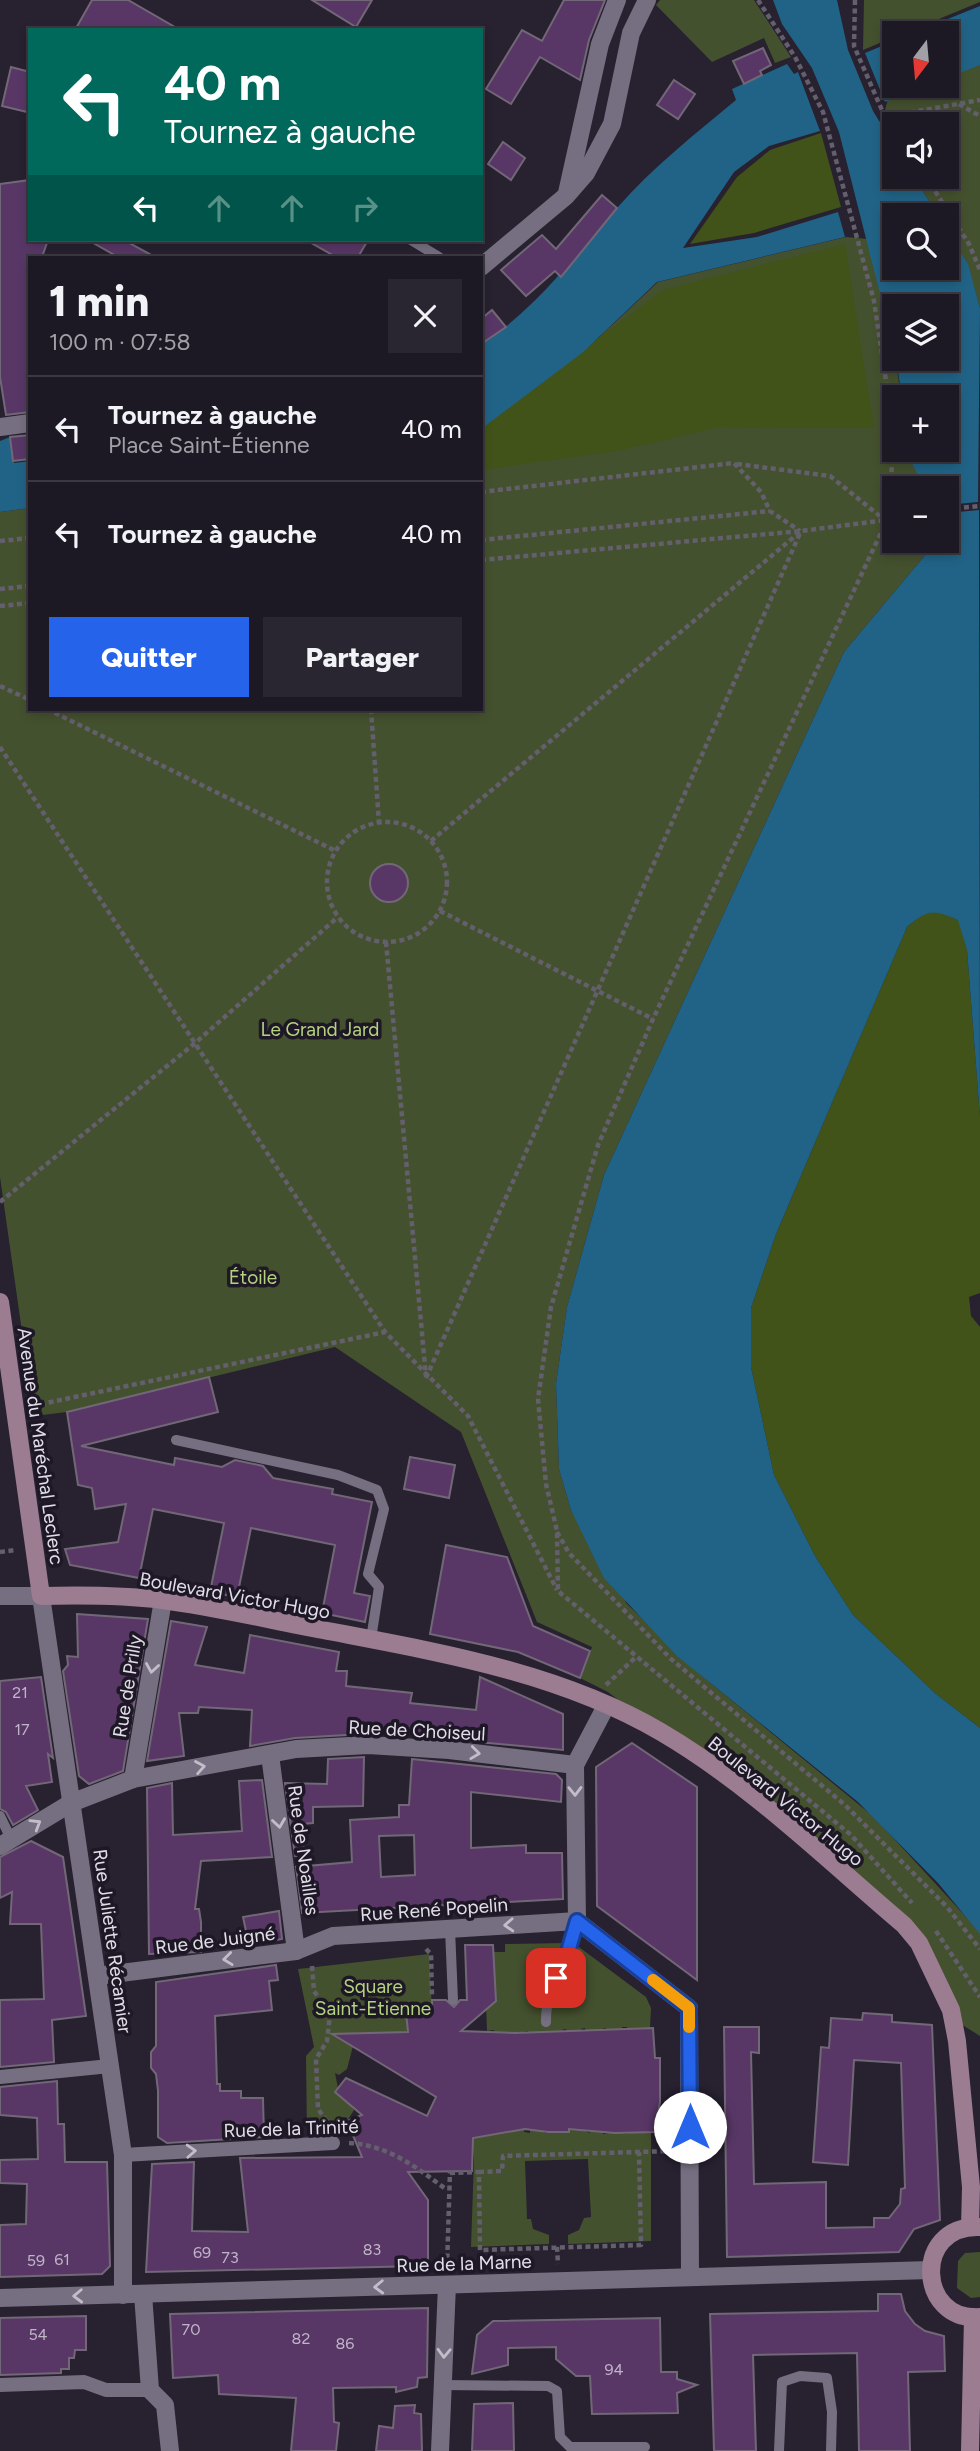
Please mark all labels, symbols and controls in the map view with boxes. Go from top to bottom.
north arrow [882,21,959,98]
map controls [882,21,959,553]
text: 40 m [164,53,281,112]
icon: left [49,56,140,147]
button: sound [882,112,959,189]
text: Tournez à gauche [164,113,416,151]
icon: left [127,189,165,227]
icon: ahead [200,189,238,227]
icon: ahead [273,189,311,227]
icon: right [346,189,384,227]
button: search [882,203,959,280]
text: 1 min [49,276,149,327]
button: close [388,279,462,353]
button: layers [882,294,959,371]
text: 100 m · 07:58 [49,328,191,356]
button: + [882,385,959,462]
text: Tournez à gauche [108,399,317,431]
icon: left [49,410,87,448]
text: 40 m [401,413,462,445]
text: Place Saint-Étienne [108,431,310,459]
button: − [882,476,959,553]
icon: left [49,515,87,553]
text: Tournez à gauche [108,518,317,550]
text: 40 m [401,518,462,550]
button: Quitter [49,617,249,697]
button: Partager [263,617,462,697]
park label: Le Grand Jard [261,1018,379,1041]
park label: Étoile [229,1266,277,1289]
street label: Avenue du Maréchal Leclerc [12,1326,69,1566]
street label: Boulevard Victor Hugo [138,1567,332,1624]
street label: Rue de Prilly [108,1633,147,1739]
one-way arrow [145,1662,160,1674]
house number: 21 [12,1683,28,1702]
street label: Rue de Choiseul [348,1715,486,1746]
house number: 17 [14,1720,30,1739]
street label: Boulevard Victor Hugo [703,1732,868,1871]
one-way arrow [469,1745,481,1760]
one-way arrow [195,1760,206,1775]
street label: Rue de Noailles [283,1784,324,1917]
one-way arrow [567,1787,583,1797]
one-way arrow [271,1817,286,1829]
one-way arrow [28,1820,41,1833]
street label: Rue Juliette Récamier [88,1847,137,2035]
street label: Rue René Popelin [359,1893,509,1926]
one-way arrow [503,1917,514,1932]
street label: Rue de Juigné [154,1922,276,1959]
pin [526,1948,586,2008]
one-way arrow [223,1952,234,1967]
icon: arrive [537,1959,575,1997]
park label: Square Saint-Etienne [315,1975,431,2020]
position arrow [653,2090,727,2164]
street label: Rue de la Trinité [223,2115,359,2142]
one-way arrow [186,2144,197,2159]
house number: 83 [363,2240,381,2259]
house number: 69 [193,2243,211,2262]
house number: 73 [221,2248,239,2267]
house number: 61 [54,2250,70,2269]
street label: Rue de la Marne [396,2250,532,2277]
house number: 59 [27,2251,45,2270]
one-way arrow [373,2279,383,2295]
one-way arrow [72,2288,83,2304]
house number: 70 [182,2320,200,2339]
house number: 54 [28,2325,48,2344]
house number: 82 [292,2329,310,2348]
house number: 86 [336,2334,354,2353]
one-way arrow [437,2348,452,2359]
house number: 94 [605,2360,624,2379]

